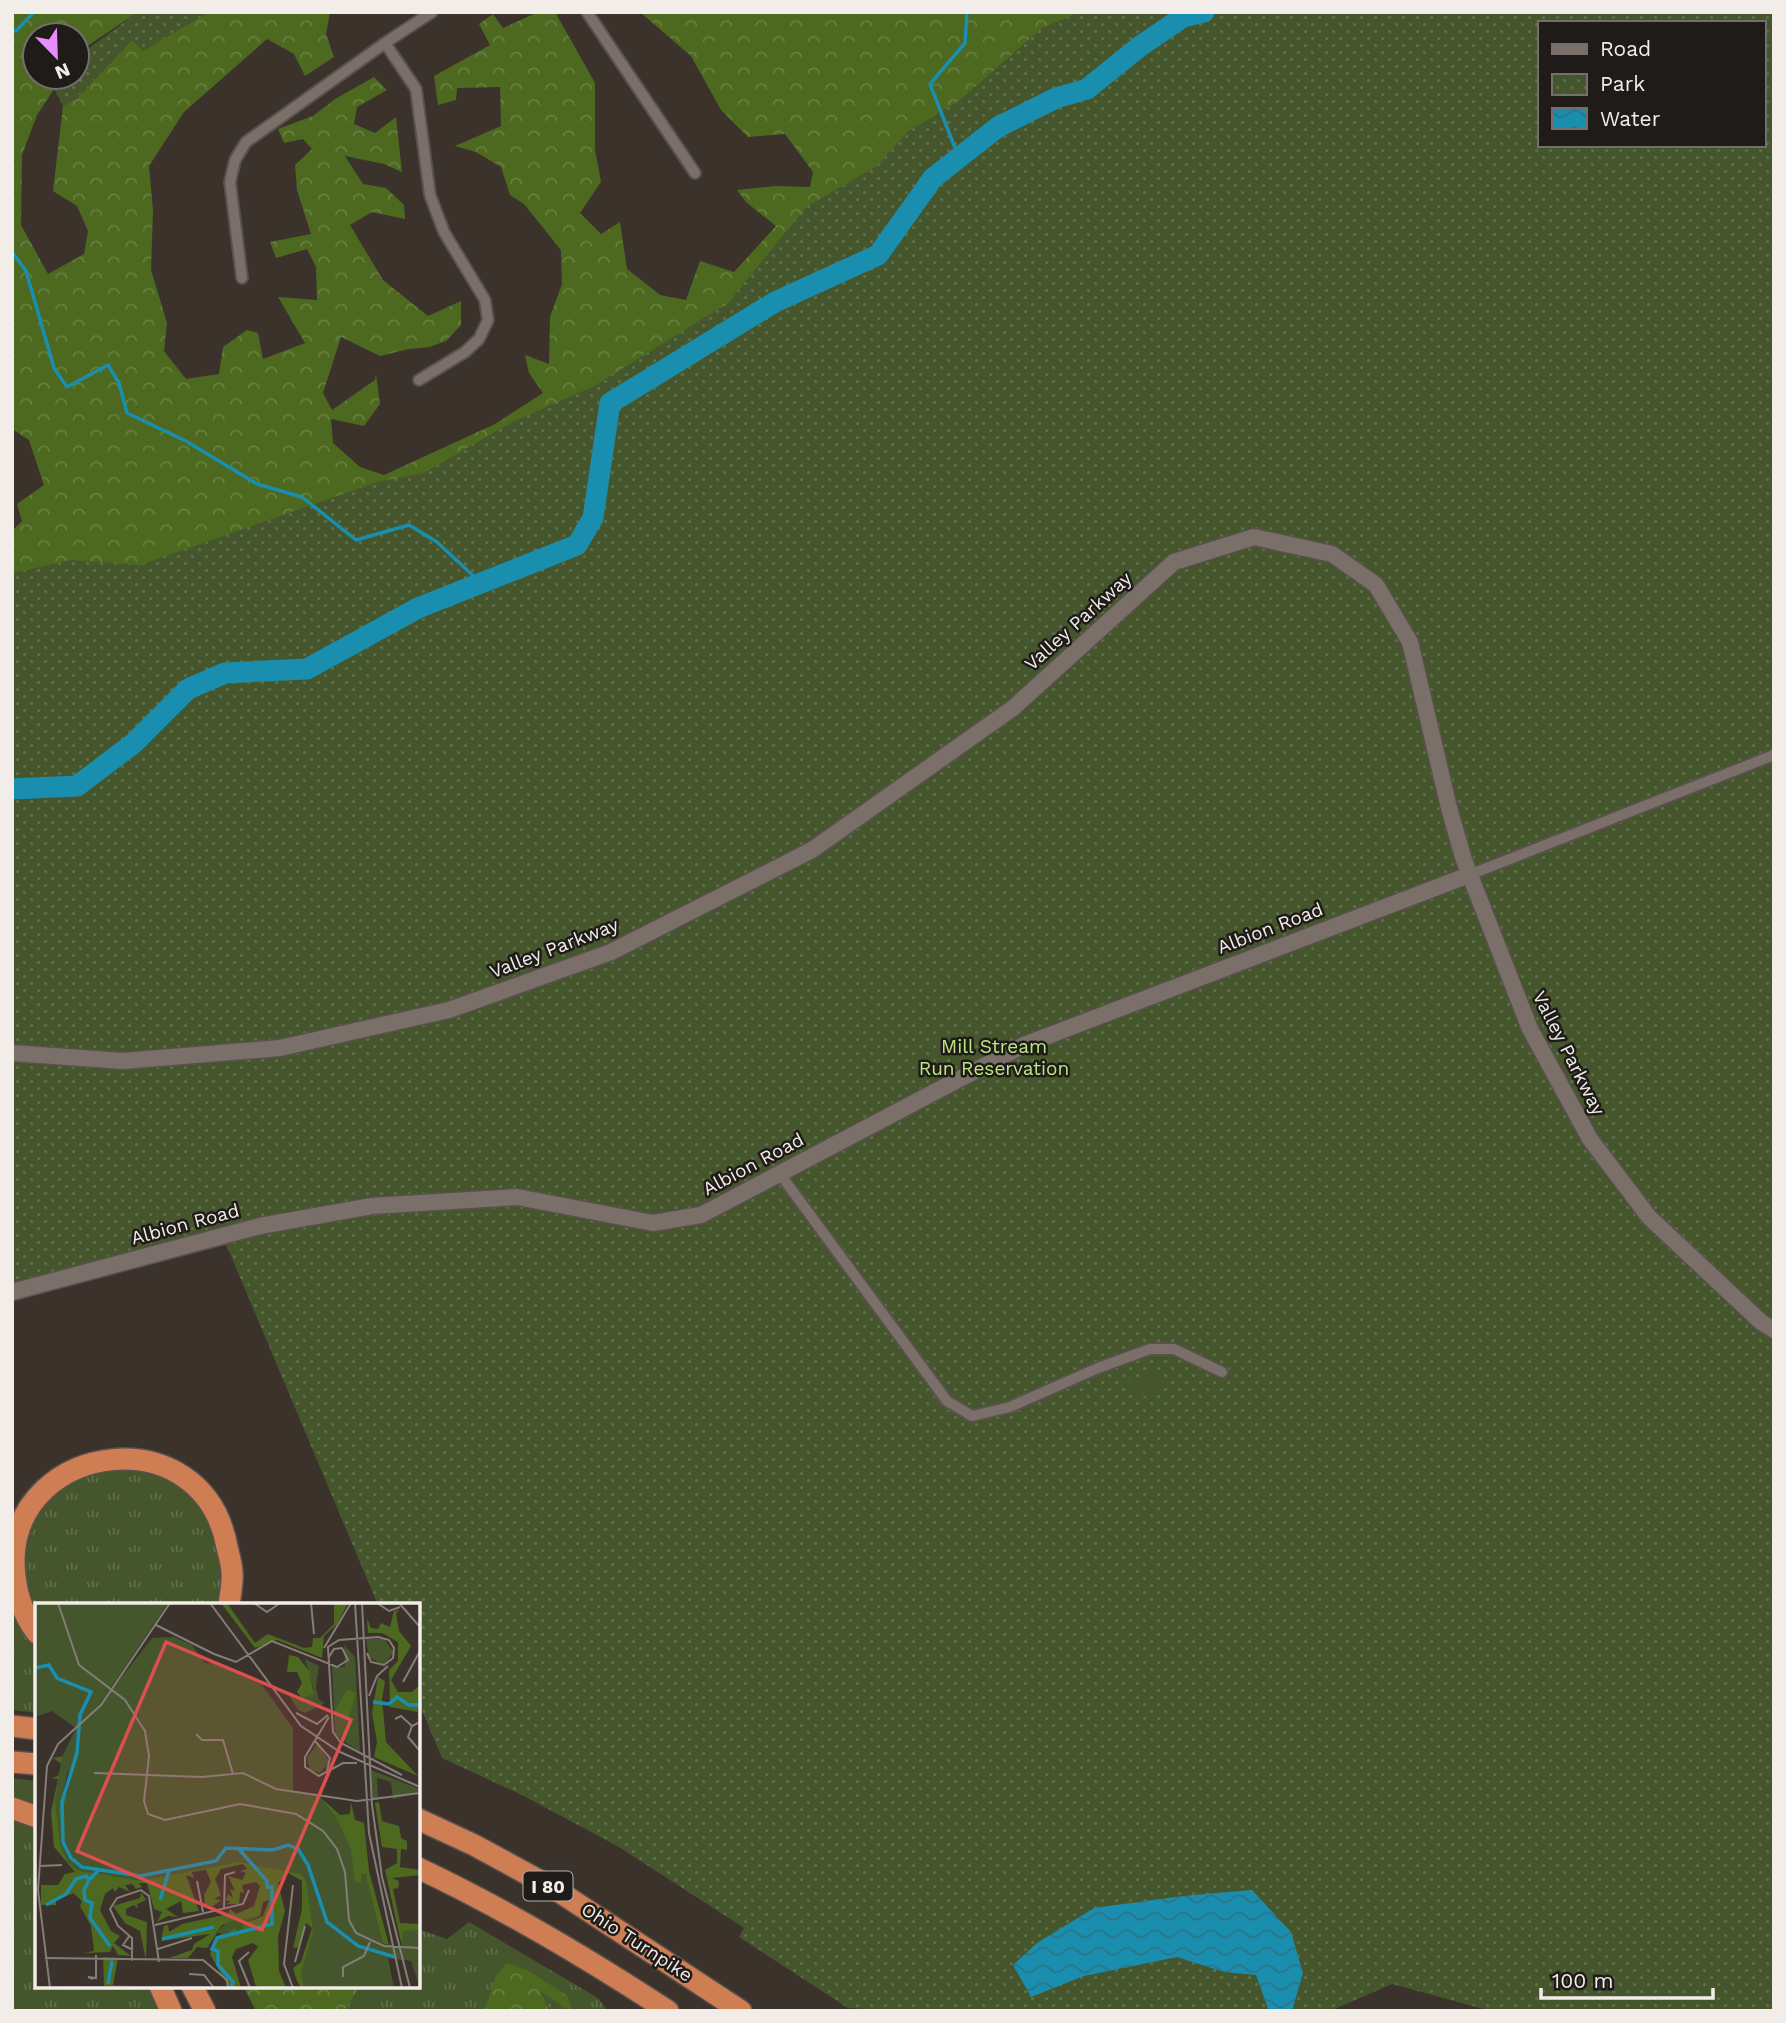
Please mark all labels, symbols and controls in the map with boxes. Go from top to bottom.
north arrow [21,21,91,91]
legend [1538,21,1765,147]
text: Road [1600,36,1651,61]
text: N [51,58,73,85]
text: Park [1600,71,1645,96]
text: Water [1600,106,1661,131]
street label: Valley Parkway [1020,567,1137,675]
street label: Albion Road [1214,897,1326,959]
street label: Valley Parkway [486,913,622,983]
street label: Valley Parkway [1528,987,1610,1119]
park label: Mill Stream Run Reservation [919,1035,1069,1080]
street label: Albion Road [698,1128,808,1200]
street label: Albion Road [128,1198,242,1250]
inset map [35,1603,420,1988]
road number: I 80 [524,1872,572,1900]
street label: Ohio Turnpike [577,1897,697,1987]
scale bar [1541,1956,1712,2000]
text: 100 m [1552,1968,1614,1993]

